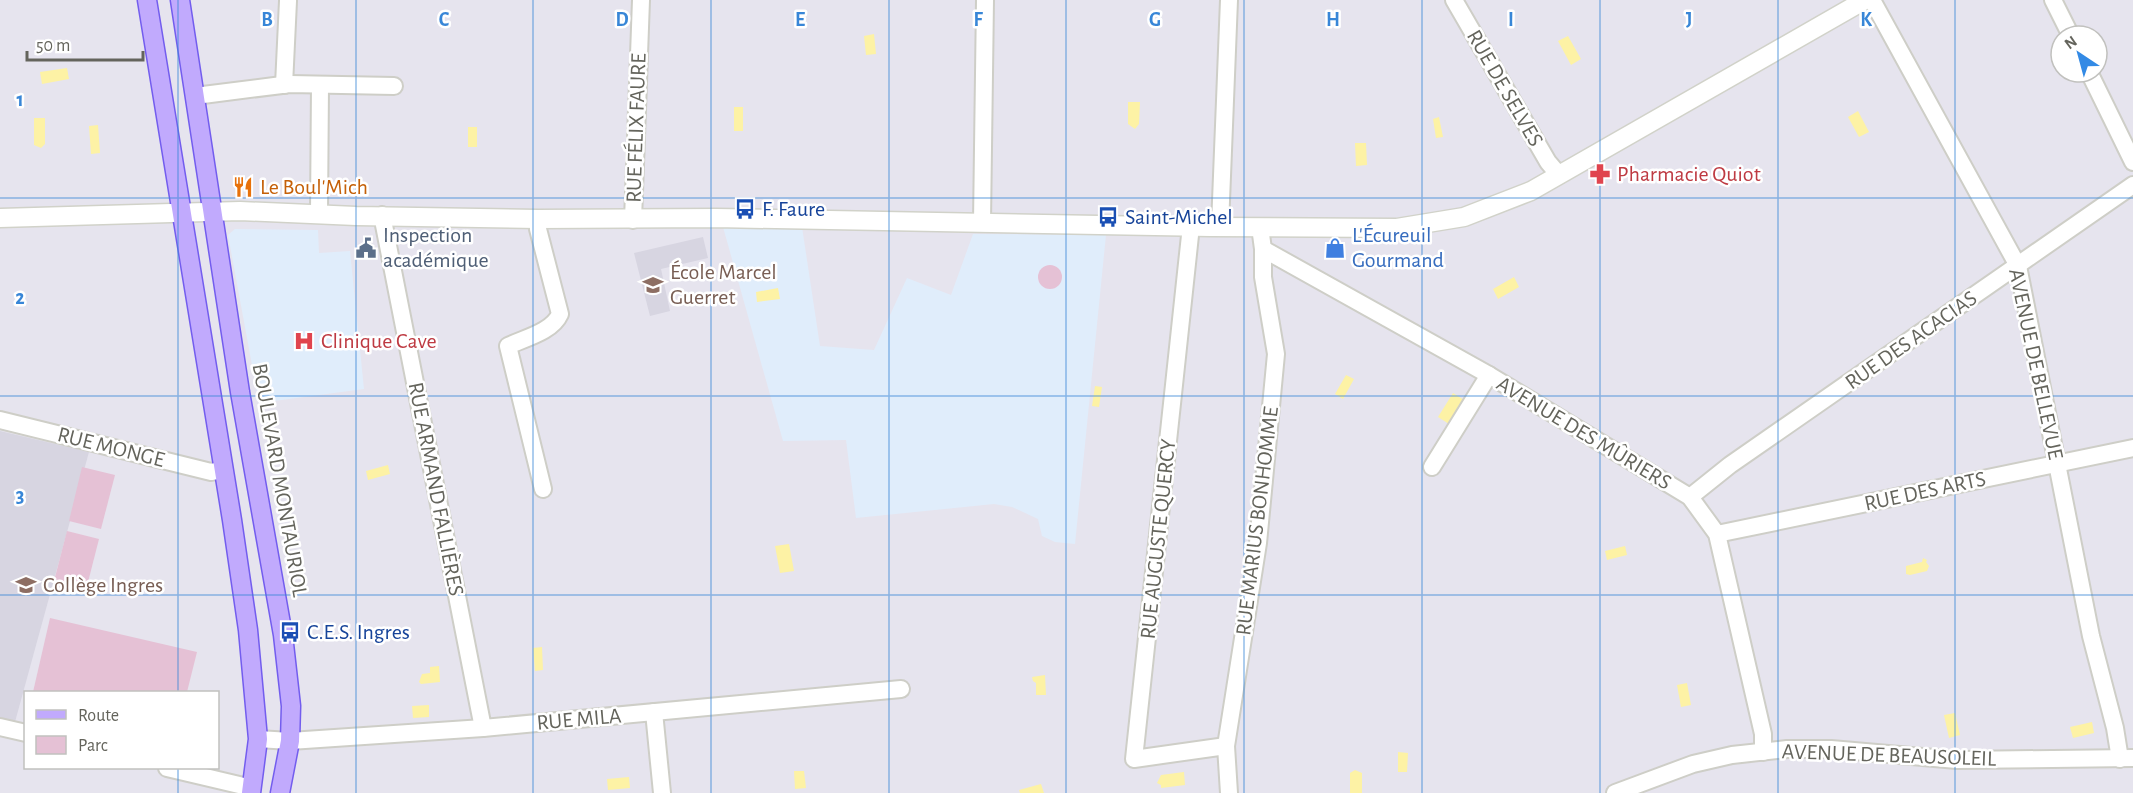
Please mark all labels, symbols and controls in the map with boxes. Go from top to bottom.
text: B [261,10,273,30]
text: C [439,10,450,30]
text: D [615,10,629,30]
text: E [795,10,805,30]
text: F [973,10,983,30]
text: G [1149,10,1161,30]
text: H [1326,10,1340,30]
text: I [1508,10,1514,30]
text: J [1686,10,1692,30]
text: K [1860,10,1872,30]
scale bar [27,24,142,62]
north arrow [2049,24,2109,84]
street label: RUE DE SELVES [1463,26,1547,150]
text: N [2062,33,2080,52]
text: 50 m [36,37,70,55]
street label: RUE FÉLIX FAURE [621,52,650,203]
text: 1 [16,90,24,110]
pharmacy icon: Pharmacie Quiot [1588,162,1612,186]
place label: Pharmacie Quiot [1617,163,1761,185]
restaurant icon: Le Boul'Mich [231,175,255,199]
place label: Le Boul'Mich [260,176,368,198]
bus stop icon: F. Faure [733,197,757,221]
place label: F. Faure [762,198,825,220]
bus stop icon: Saint-Michel [1096,205,1120,229]
place label: Saint-Michel [1125,206,1233,228]
place label: L'Écureuil Gourmand [1352,223,1444,271]
place label: Inspection académique [383,224,489,271]
public building icon: Inspection académique [354,236,378,260]
shop icon: L'Écureuil Gourmand [1323,236,1347,260]
place label: École Marcel Guerret [670,260,777,308]
street label: AVENUE DE BELLEVUE [2005,266,2067,462]
school or university icon: École Marcel Guerret [641,273,665,297]
street label: RUE DES ACACIAS [1841,286,1981,394]
text: 2 [15,288,25,308]
hospital icon: Clinique Cave [292,329,316,353]
place label: Clinique Cave [321,330,437,352]
street label: BOULEVARD MONTAURIOL [249,362,312,599]
street label: AVENUE DES MÛRIERS [1493,371,1676,494]
street label: RUE ARMAND FALLIÈRES [404,380,469,598]
street label: RUE MARIUS BONHOMME [1232,405,1282,637]
street label: RUE MONGE [55,423,167,471]
street label: RUE AUGUSTE QUERCY [1137,437,1180,640]
street label: RUE DES ARTS [1862,467,1988,515]
text: 3 [16,486,24,506]
school or university icon: Collège Ingres [14,573,38,597]
place label: Collège Ingres [43,574,163,596]
bus stop icon: C.E.S. Ingres [278,620,302,644]
place label: C.E.S. Ingres [307,621,410,643]
legend [24,691,219,769]
street label: RUE MILA [536,704,623,734]
text: Route [78,707,119,725]
text: Parc [78,737,108,755]
street label: AVENUE DE BEAUSOLEIL [1781,740,1997,770]

